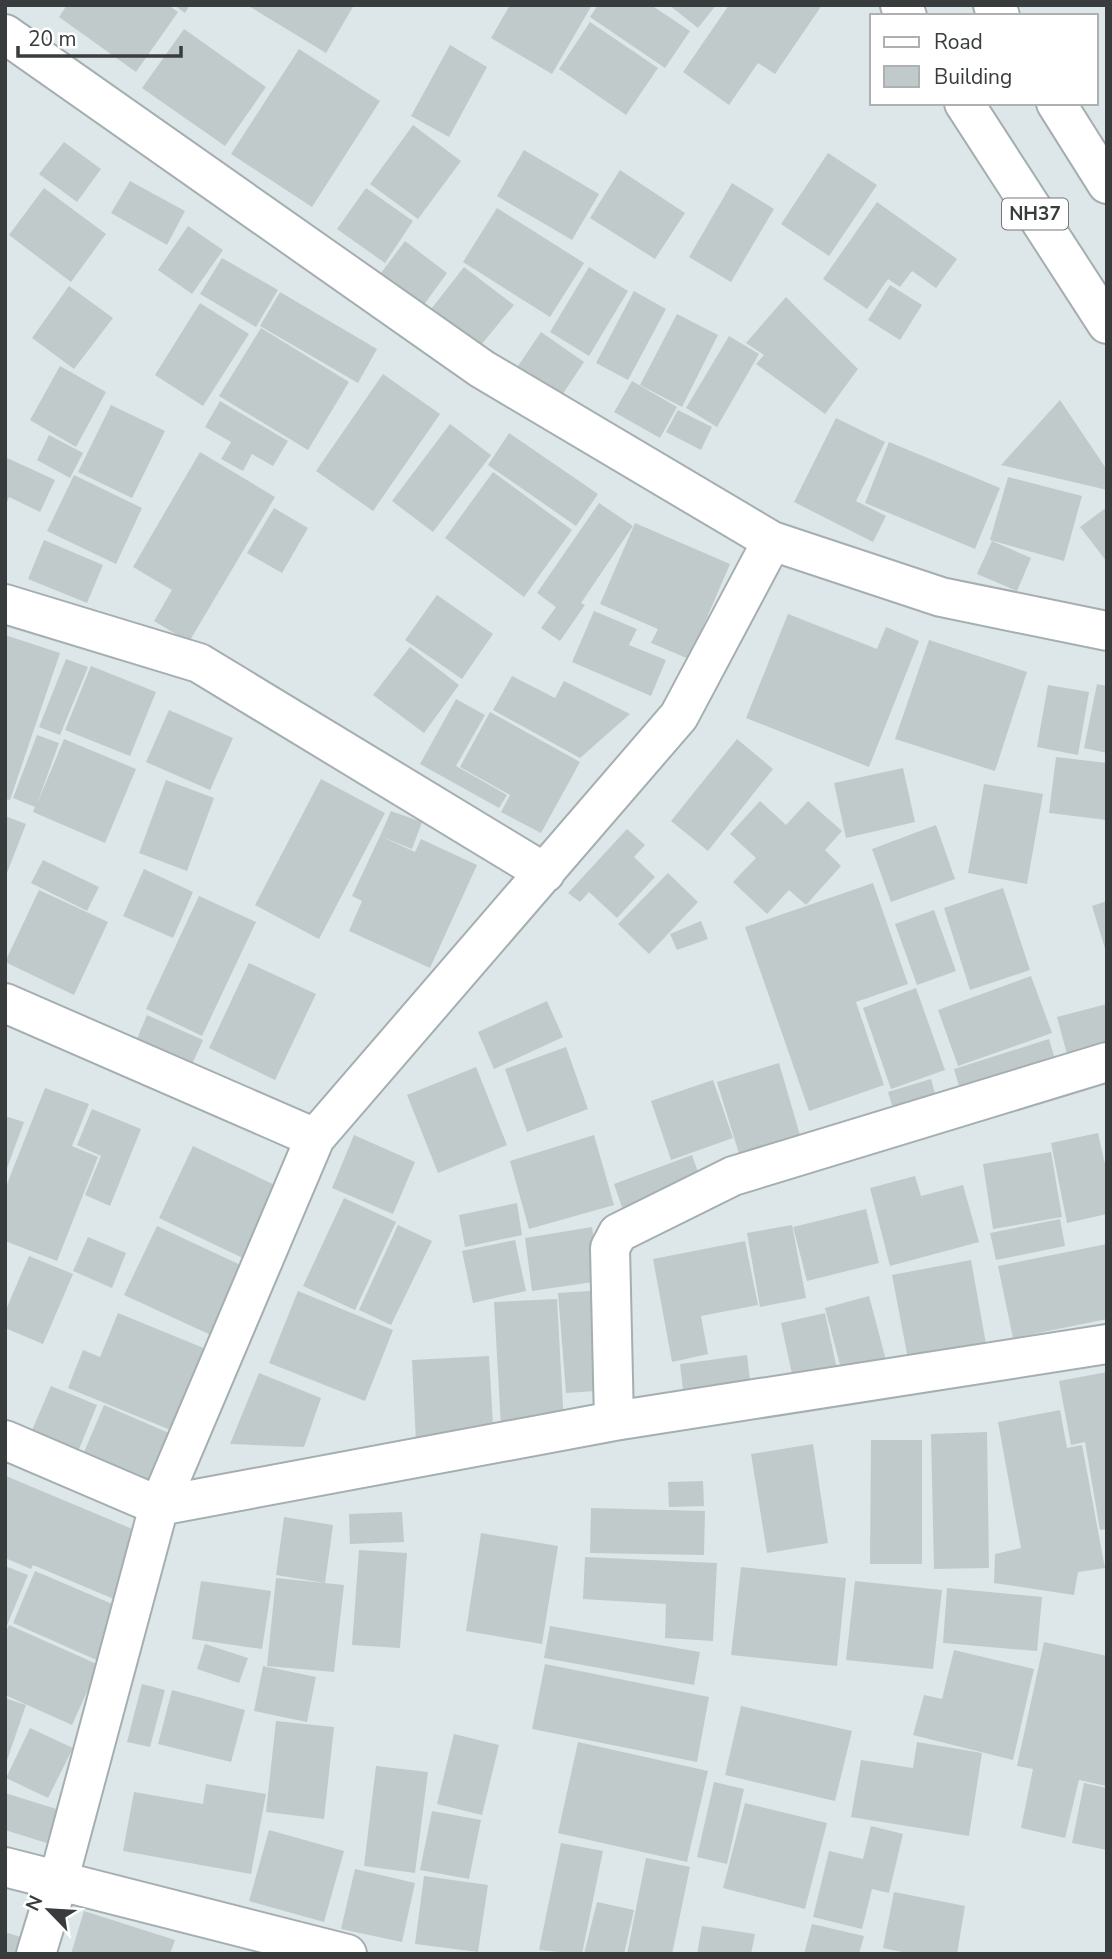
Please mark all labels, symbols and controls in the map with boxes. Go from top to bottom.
scale bar [18,14,180,58]
legend [870,14,1098,105]
text: 20 m [28,25,77,53]
text: Road [934,28,983,56]
text: Building [934,63,1012,91]
road number: NH37 [1002,198,1068,230]
north arrow [14,1875,84,1945]
text: N [20,1891,49,1915]

